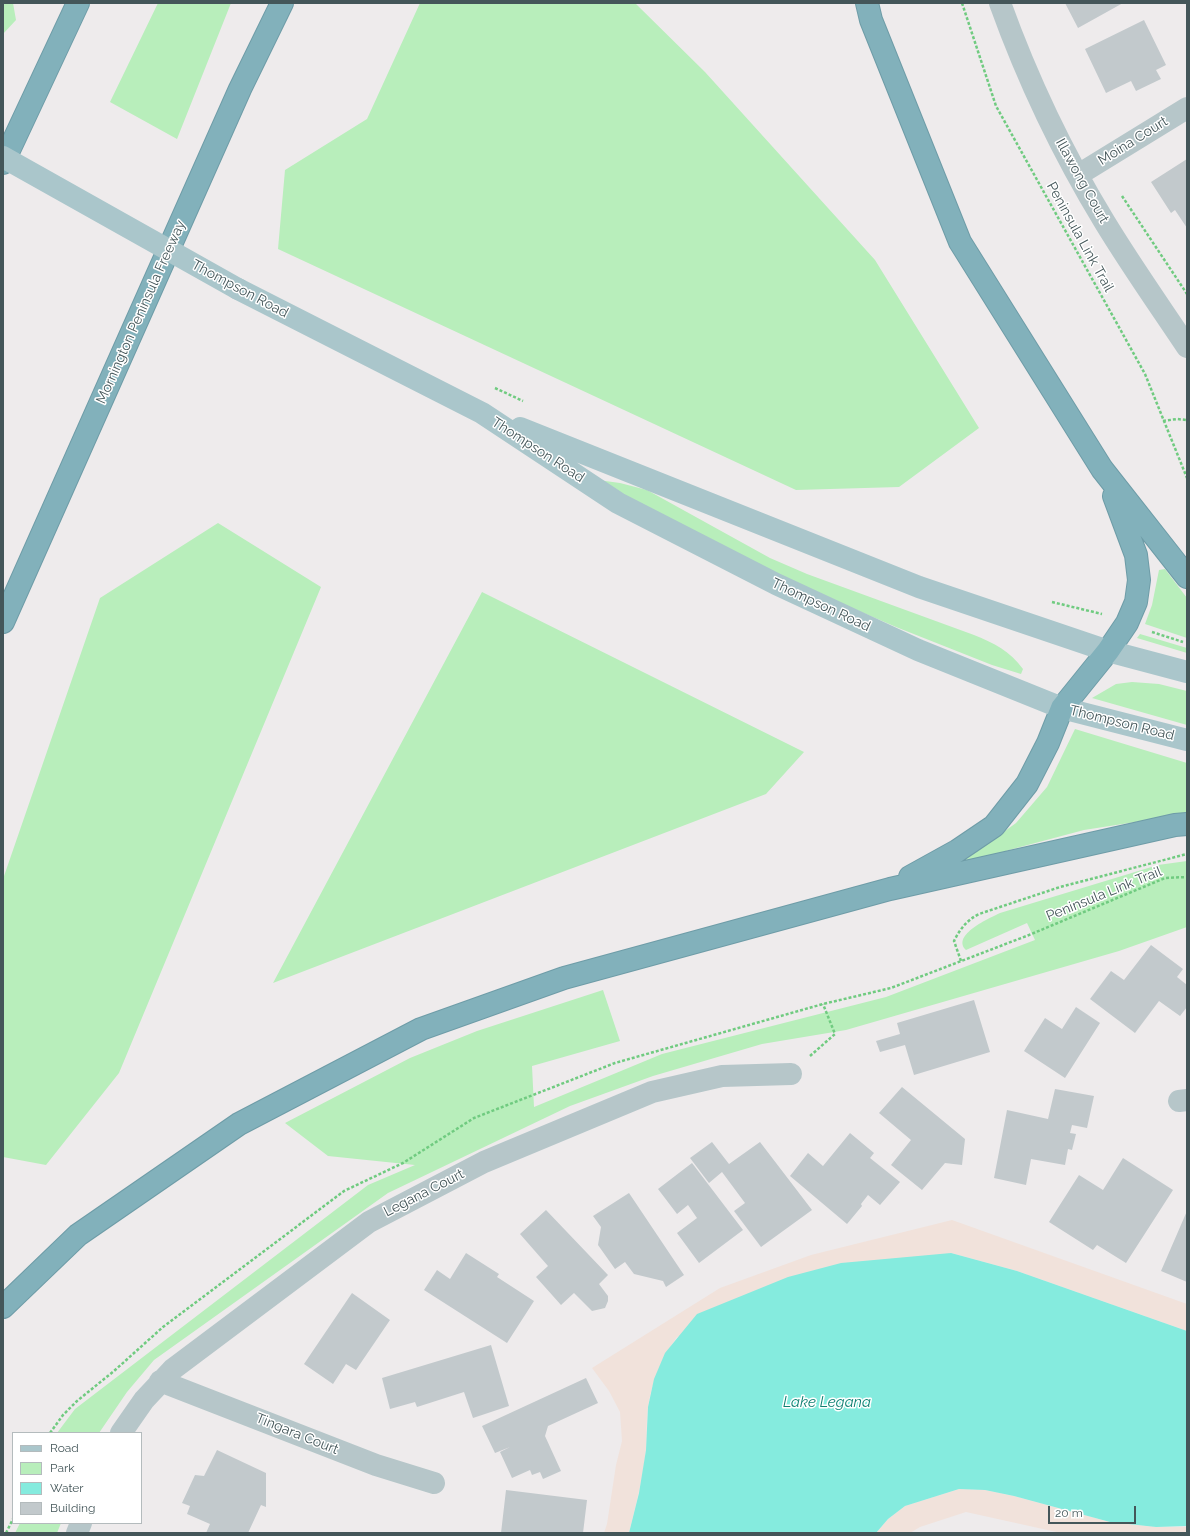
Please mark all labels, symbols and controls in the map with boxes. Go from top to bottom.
street label: Moina Court [1095,113,1171,169]
street label: Illawong Court [1052,136,1112,226]
street label: Peninsula Link Trail [1043,179,1117,295]
street label: Mornington Peninsula Freeway [93,218,189,406]
street label: Thompson Road [189,256,291,322]
street label: Thompson Road [489,414,587,486]
street label: Thompson Road [769,575,873,635]
street label: Thompson Road [1068,702,1176,744]
street label: Peninsula Link Trail [1044,863,1164,925]
street label: Legana Court [381,1166,467,1220]
water label: Lake Legana [783,1393,871,1411]
street label: Tingara Court [253,1410,341,1458]
legend [12,1432,142,1524]
text: Road [50,1441,79,1455]
text: Park [50,1461,75,1475]
text: Water [50,1481,84,1495]
scale bar [1050,1498,1138,1524]
text: Building [50,1501,96,1515]
text: 20 m [1055,1506,1083,1520]

